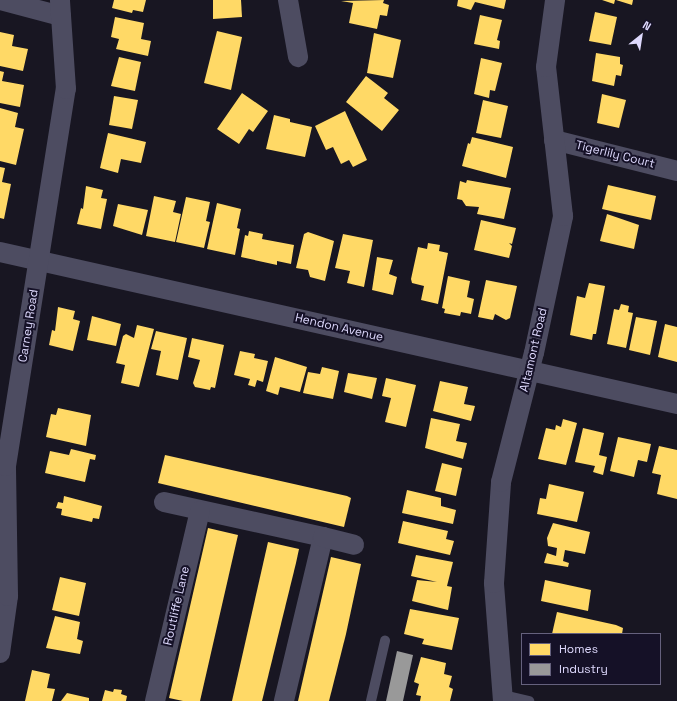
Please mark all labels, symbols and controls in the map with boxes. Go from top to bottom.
north arrow [621,16,661,56]
text: N [640,18,654,34]
street label: Tigerlily Court [574,138,656,172]
street label: Carney Road [16,289,42,363]
street label: Altamont Road [517,307,551,393]
street label: Hendon Avenue [293,311,385,345]
street label: Routliffe Lane [161,565,193,647]
legend [521,633,661,685]
text: Homes [559,641,598,657]
text: Industry [559,661,608,677]

